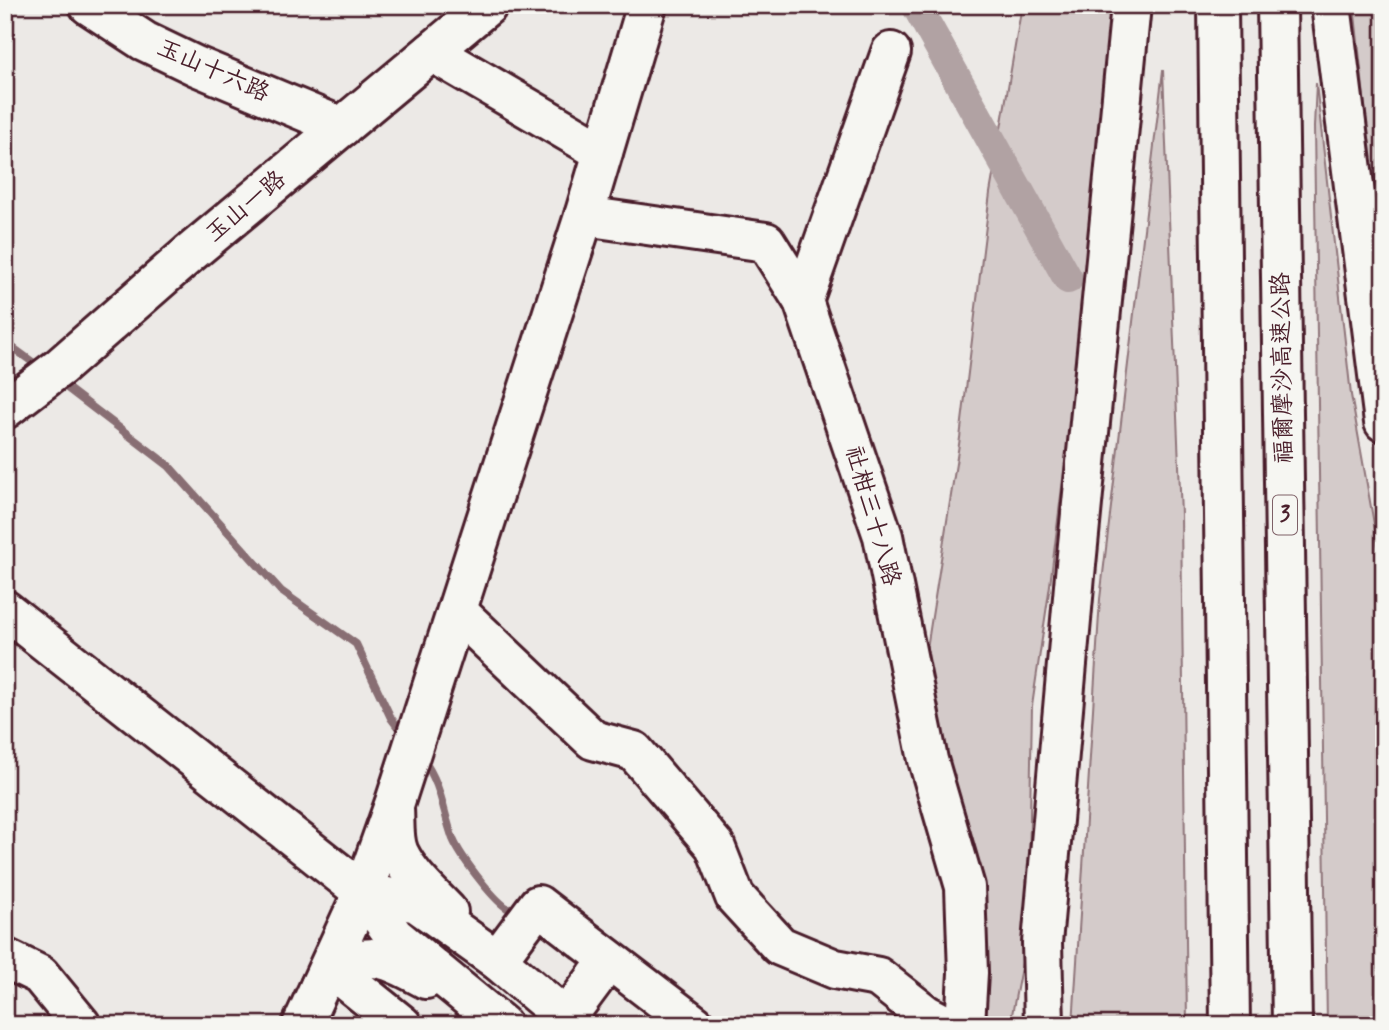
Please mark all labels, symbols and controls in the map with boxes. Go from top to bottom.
street label: 玉山十六路 [152,32,274,110]
street label: 玉山一路 [199,164,293,250]
street label: 福爾摩沙高速公路 [1266,272,1300,464]
street label: 社柑三十八路 [837,443,907,589]
road number: 3 [1273,495,1297,534]

